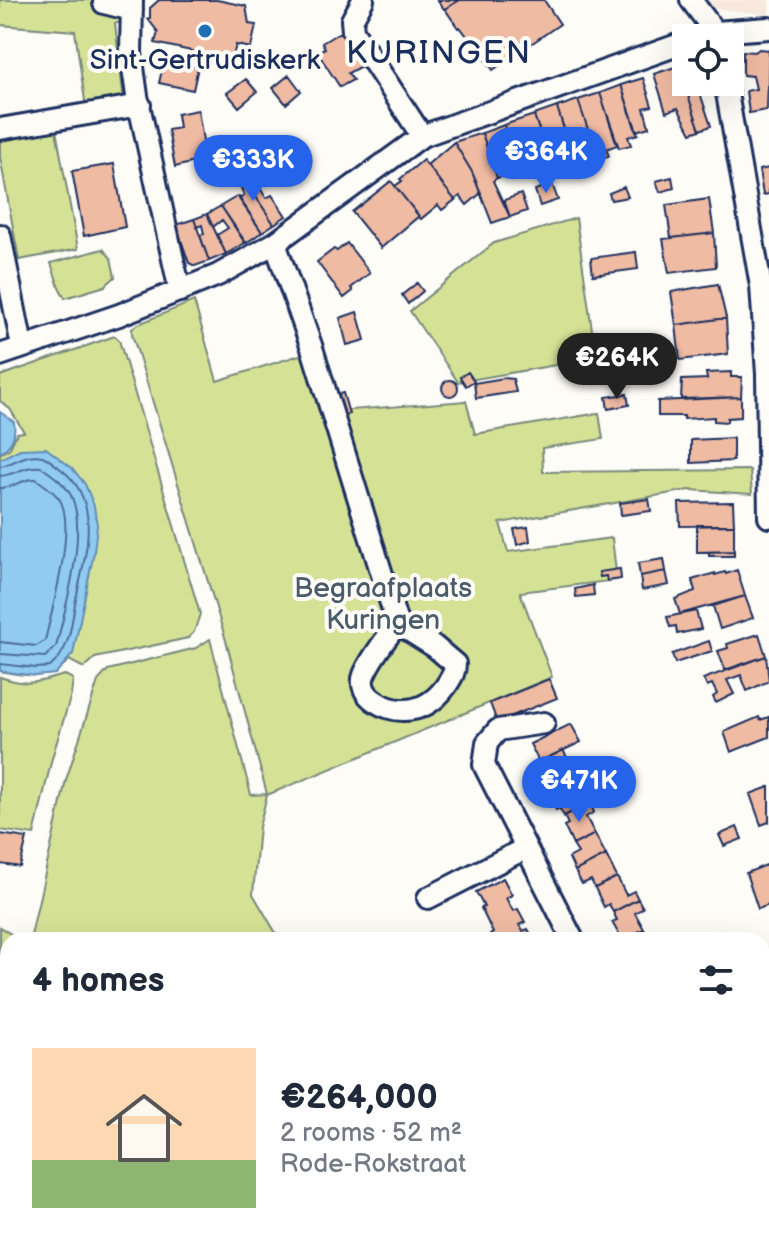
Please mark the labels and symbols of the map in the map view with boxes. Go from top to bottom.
marker: Sint-Gertrudiskerk [196,22,214,40]
district label: KURINGEN [346,34,532,73]
place label: Sint-Gertrudiskerk [90,44,321,77]
pin: €364K [490,127,602,195]
pin: €333K [197,135,309,203]
pin: €264K [561,333,673,401]
park label: Begraafplaats Kuringen [294,572,472,637]
pin: €471K [523,756,635,824]

